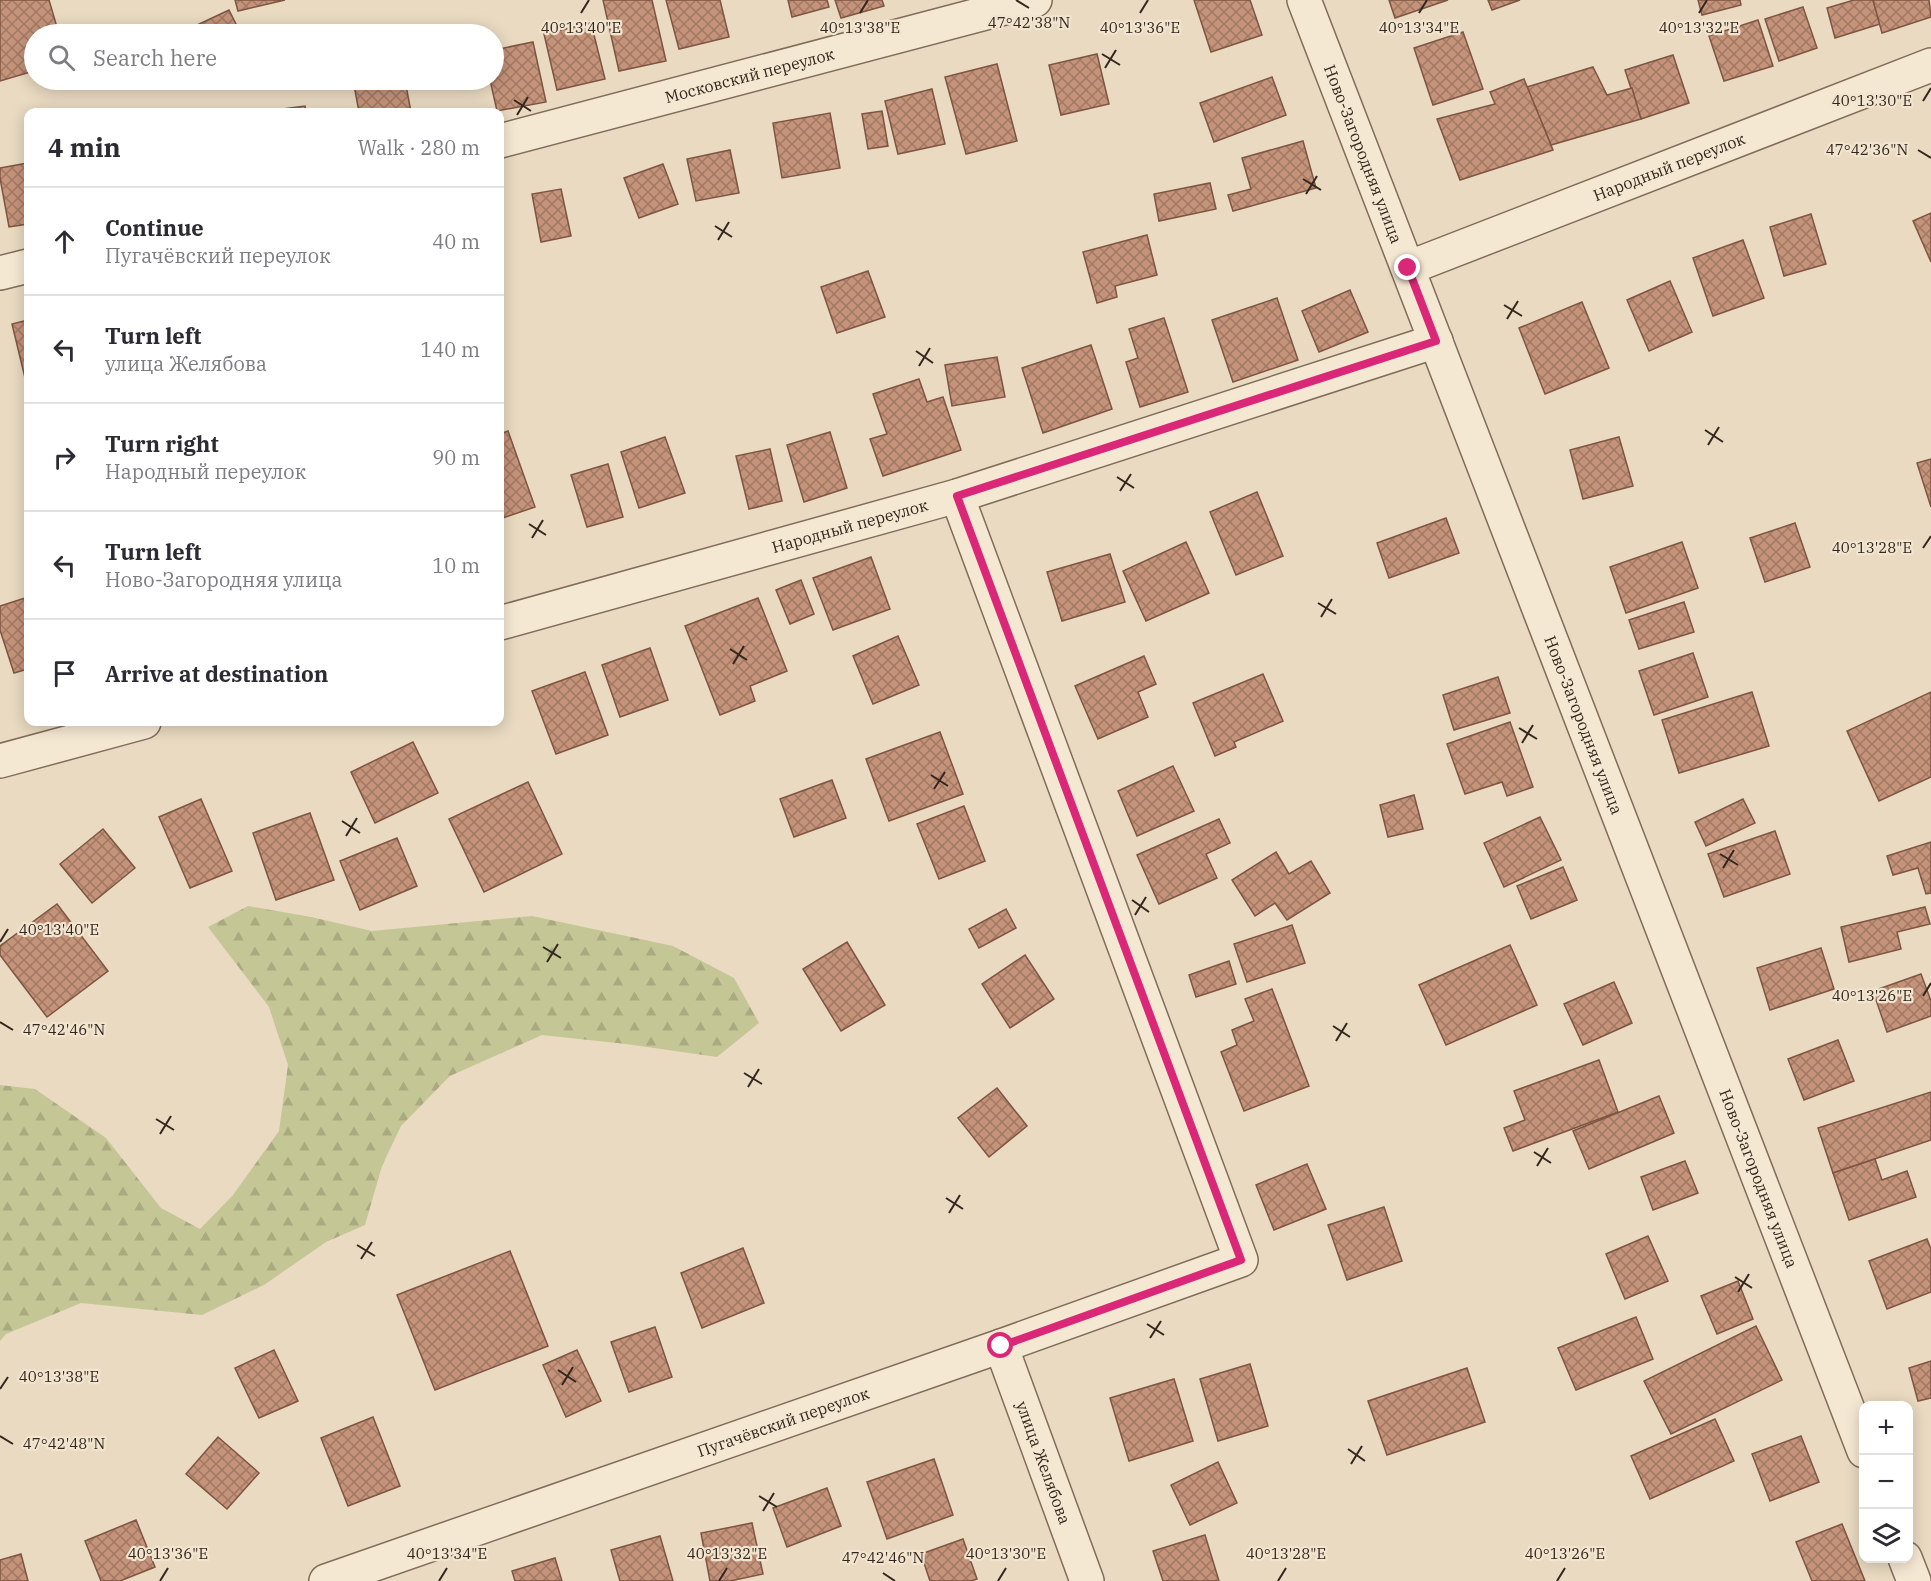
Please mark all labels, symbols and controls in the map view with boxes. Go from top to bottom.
text: 47°42'38"N [988,13,1070,32]
text: 40°13'40"E [541,18,621,37]
text: 40°13'38"E [820,18,900,37]
text: 40°13'36"E [1100,18,1180,37]
text: 40°13'34"E [1379,18,1459,37]
text: 40°13'32"E [1659,18,1739,37]
search box [24,24,504,90]
icon: search [45,41,78,74]
text: Search here [93,43,217,72]
street label: Московский переулок [663,43,837,107]
street label: Ново-Загородняя улица [1320,62,1407,246]
text: 40°13'30"E [1832,91,1912,110]
street label: Народный переулок [1590,128,1748,205]
text: 4 min [48,130,121,164]
text: Walk · 280 m [358,134,480,161]
text: 47°42'36"N [1826,140,1908,159]
text: Continue [105,213,204,242]
icon: ahead [48,225,81,258]
text: 40 m [432,228,480,255]
text: Пугачёвский переулок [105,242,331,269]
route end [1394,254,1420,280]
text: Turn left [105,321,201,350]
icon: left [48,333,81,366]
text: 140 m [420,336,480,363]
text: улица Желябова [105,350,267,377]
text: Turn right [105,429,219,458]
icon: right [48,441,81,474]
text: 90 m [432,444,480,471]
text: Народный переулок [105,458,306,485]
street label: Народный переулок [769,494,931,557]
text: Turn left [105,537,201,566]
text: 40°13'28"E [1832,538,1912,557]
icon: left [48,549,81,582]
text: 10 m [432,552,480,579]
text: Ново-Загородняя улица [105,566,342,593]
street label: Ново-Загородняя улица [1540,633,1627,817]
icon: arrive [48,657,81,690]
text: Arrive at destination [105,659,328,688]
text: 40°13'40"E [19,920,99,939]
text: 40°13'26"E [1832,986,1912,1005]
text: 47°42'46"N [23,1020,105,1039]
street label: Ново-Загородняя улица [1715,1086,1802,1271]
route start [987,1332,1013,1358]
text: 40°13'38"E [19,1367,99,1386]
street label: Пугачёвский переулок [695,1383,872,1461]
street label: улица Желябова [1012,1398,1075,1527]
map controls [1859,1401,1913,1563]
button: + [1859,1401,1913,1455]
text: 47°42'48"N [23,1434,105,1453]
button: − [1859,1455,1913,1509]
button: layers [1859,1509,1913,1563]
text: 40°13'36"E [128,1544,208,1563]
text: 40°13'34"E [407,1544,487,1563]
text: 40°13'32"E [687,1544,767,1563]
text: 40°13'30"E [966,1544,1046,1563]
text: 40°13'28"E [1246,1544,1326,1563]
text: 40°13'26"E [1525,1544,1605,1563]
text: 47°42'46"N [842,1548,924,1567]

